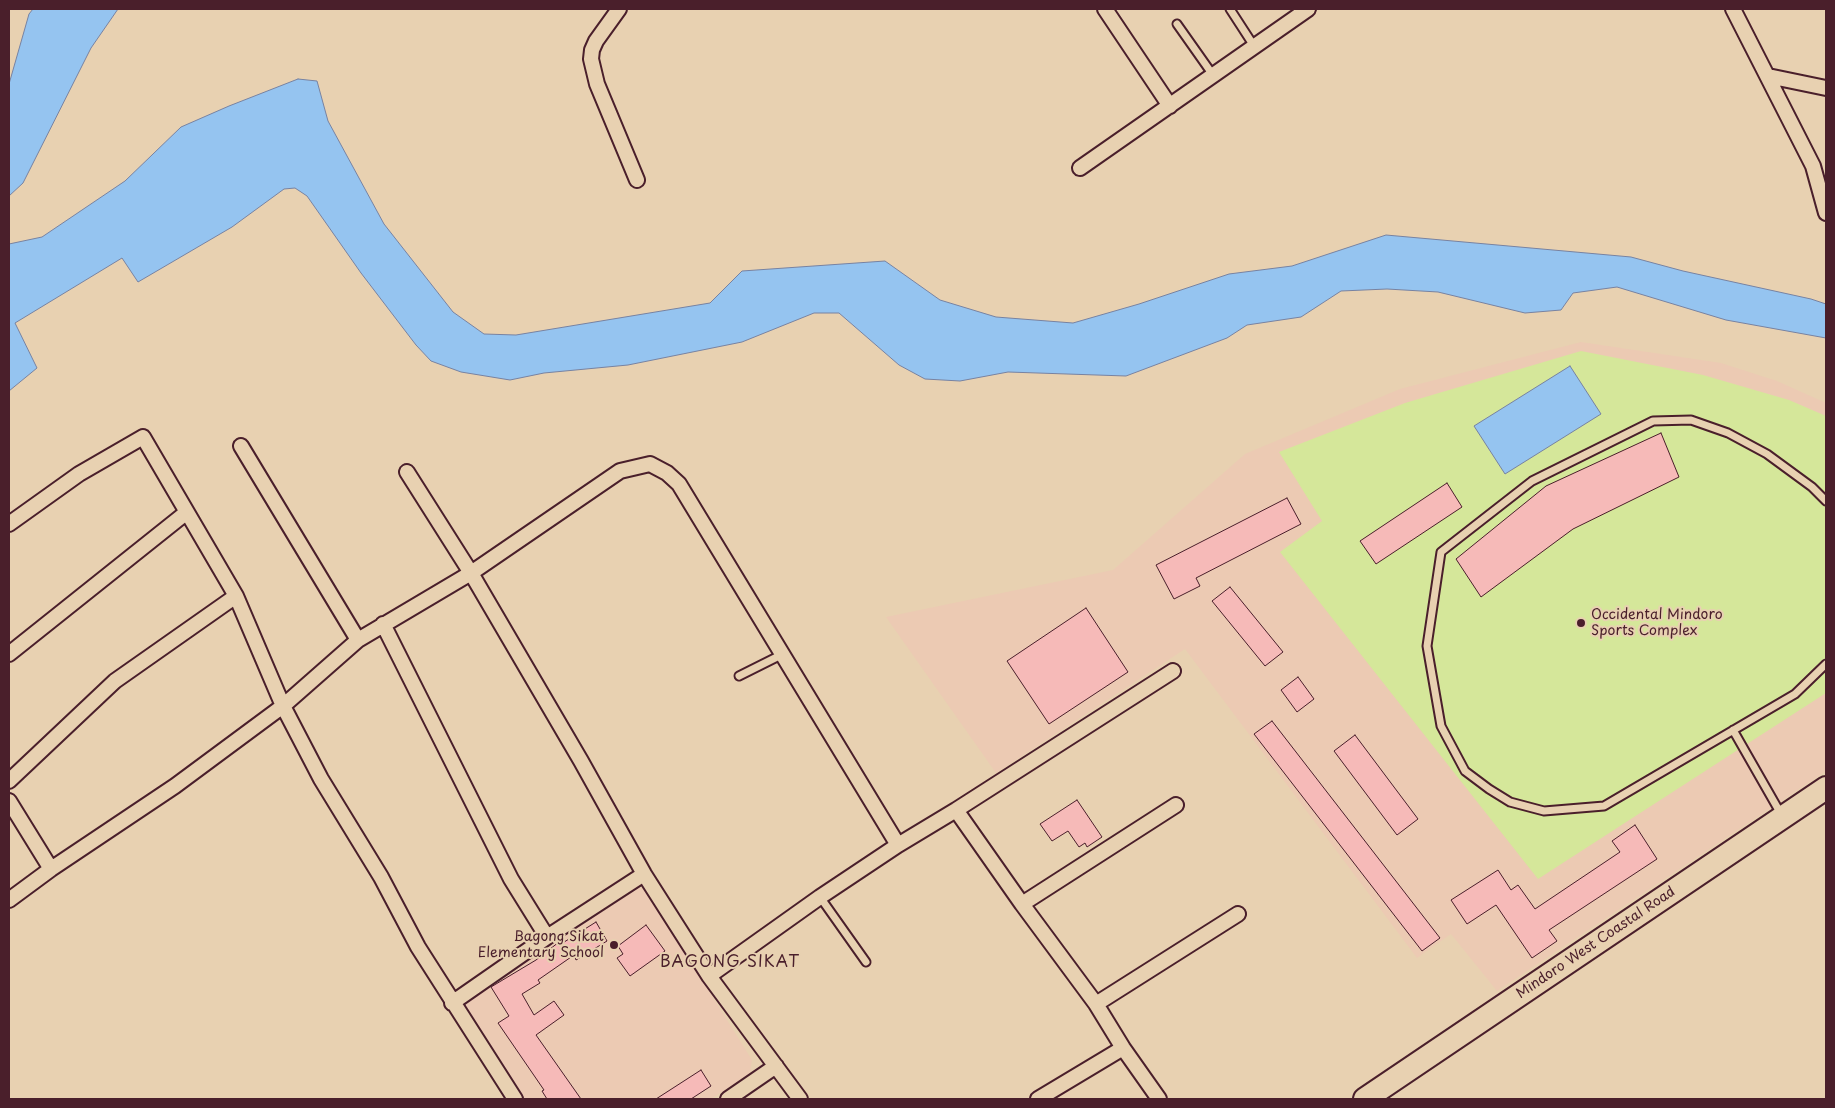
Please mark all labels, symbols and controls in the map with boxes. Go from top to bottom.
place label: Occidental Mindoro Sports Complex [1591,607,1723,640]
marker: Occidental Mindoro Sports Complex [1575,617,1587,629]
street label: Mindoro West Coastal Road [1513,883,1679,1003]
place label: Bagong Sikat Elementary School [478,929,604,962]
marker: Bagong Sikat Elementary School [608,939,620,951]
district label: BAGONG SIKAT [658,953,802,973]

